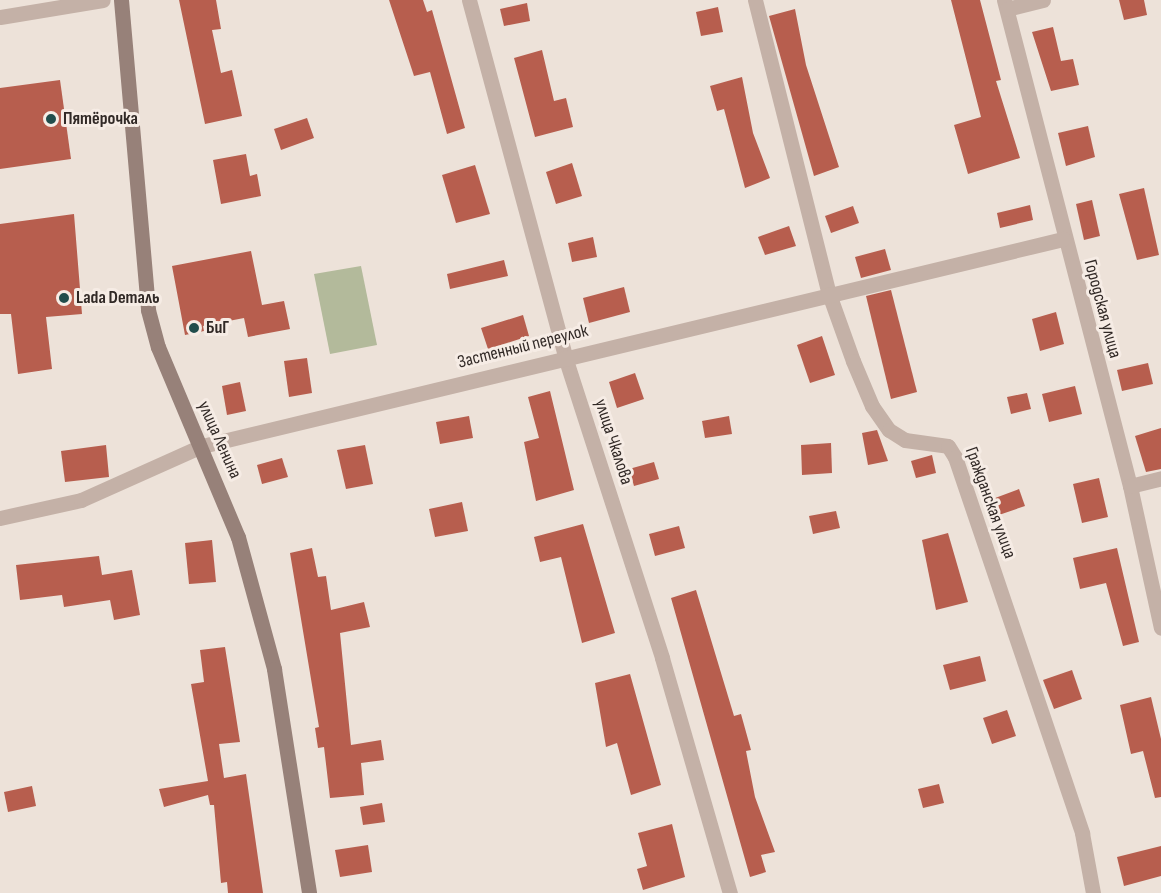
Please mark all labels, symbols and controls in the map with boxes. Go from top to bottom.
place label: Пятёрочка [63,108,138,130]
marker: Пятёрочка [44,112,58,126]
street label: Городская улица [1078,257,1126,361]
place label: Lada Dеталь [76,287,159,309]
marker: Lada Dеталь [57,291,71,305]
place label: БиГ [206,317,229,339]
street label: Застенный переулок [456,320,590,374]
marker: БиГ [187,321,201,335]
street label: улица Чкалова [589,397,637,487]
street label: улица Ленина [192,398,246,482]
street label: Гражданская улица [960,444,1020,562]

